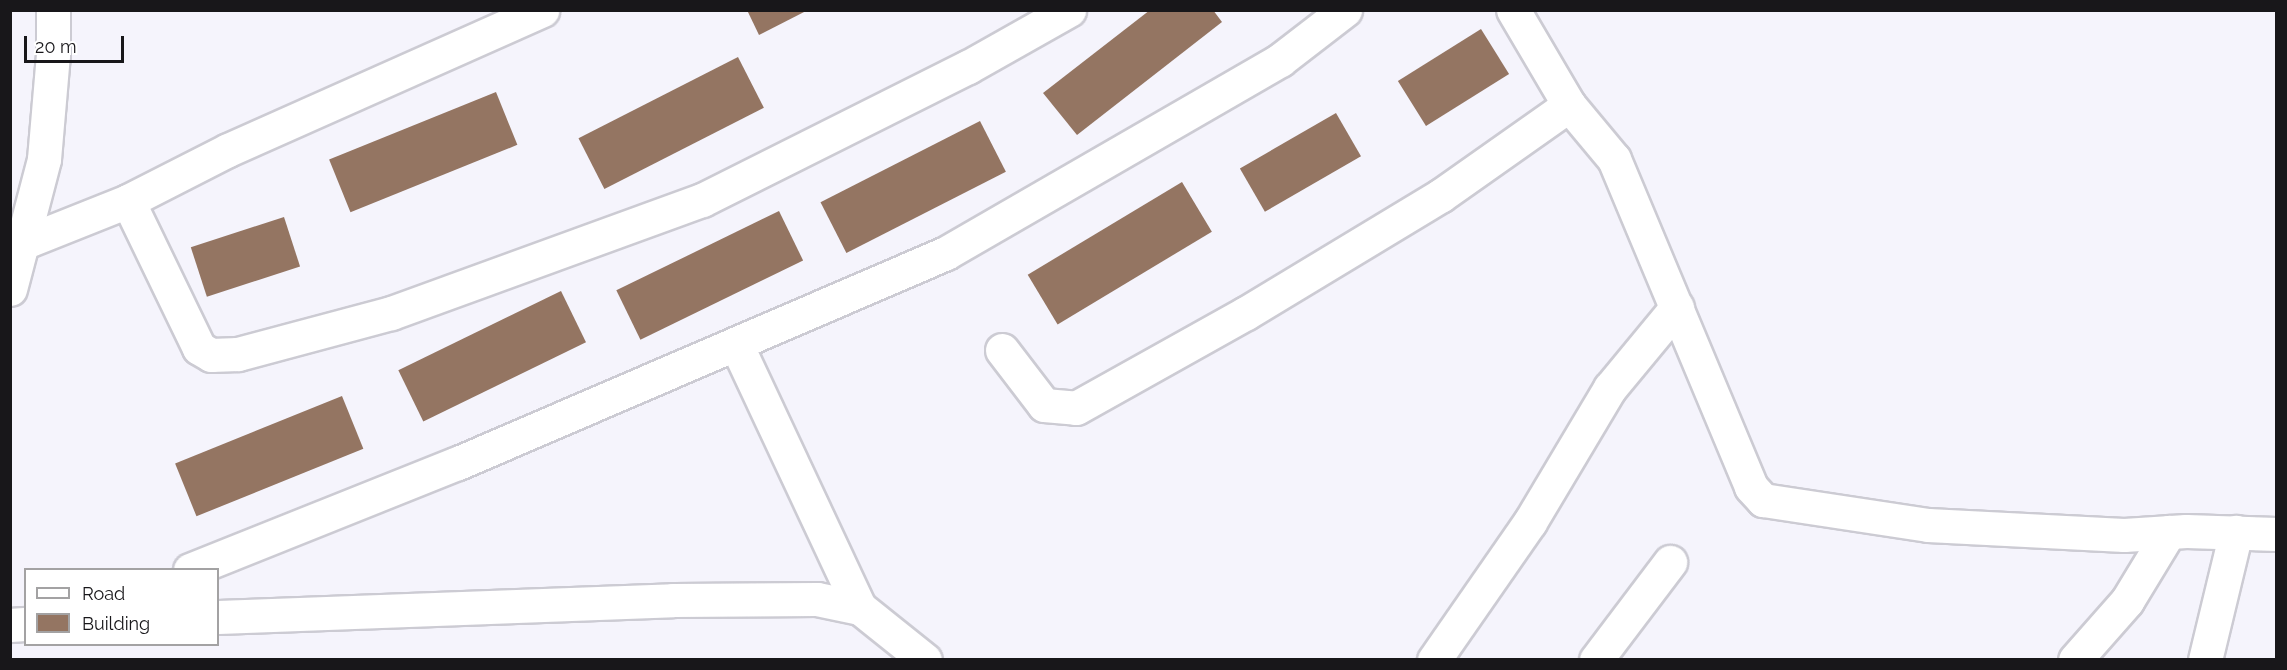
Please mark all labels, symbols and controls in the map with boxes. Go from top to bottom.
scale bar [27,24,128,62]
text: 20 m [35,36,77,57]
legend [24,568,219,646]
text: Road [82,583,125,604]
text: Building [82,613,150,634]

